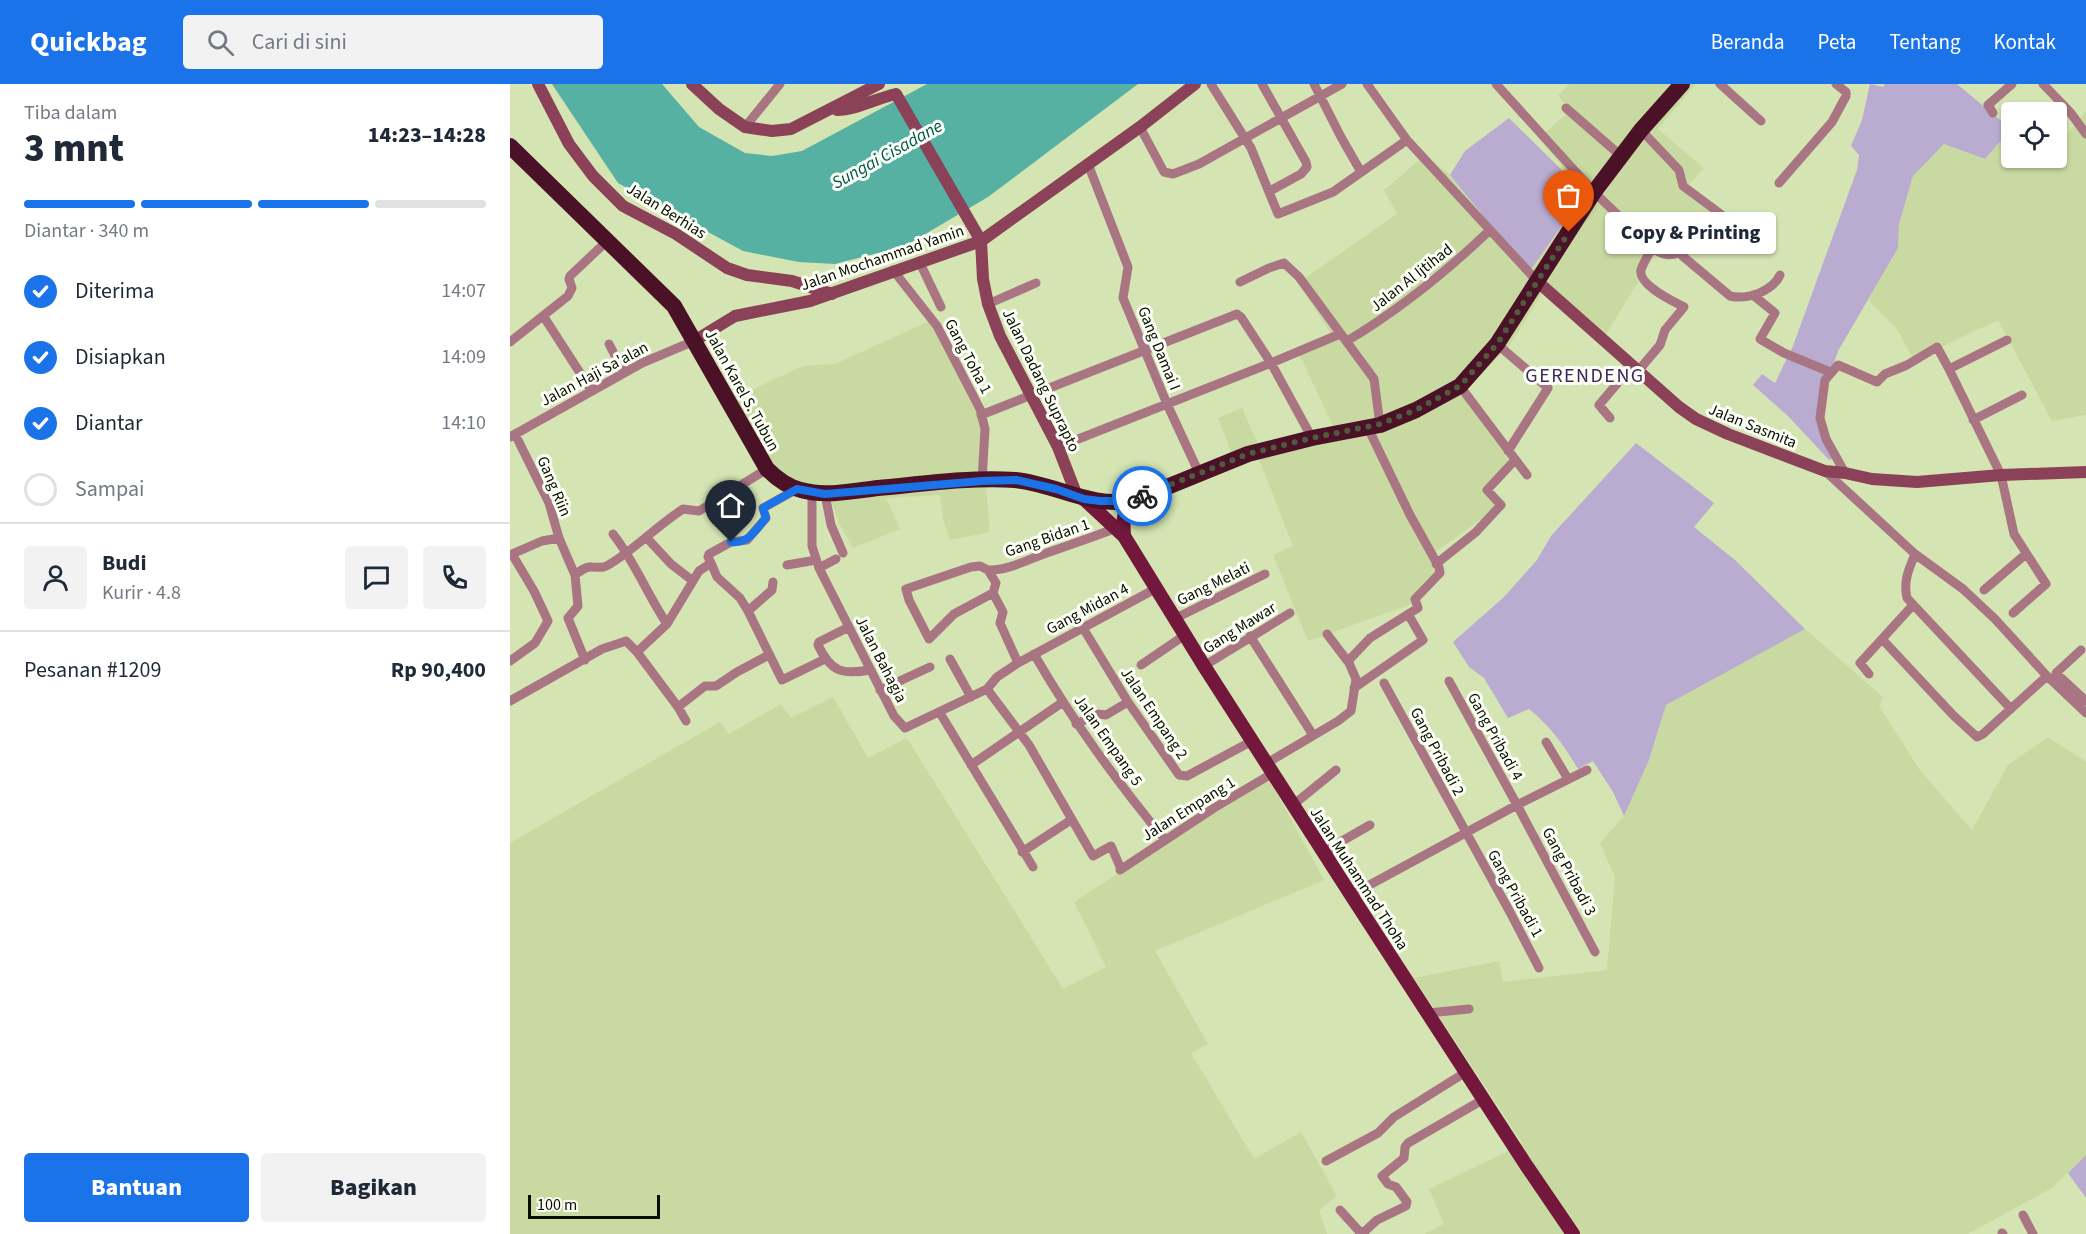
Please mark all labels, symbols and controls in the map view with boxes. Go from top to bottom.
search box [183,15,603,69]
text: Quickbag [30,22,147,62]
icon: search [204,26,237,59]
text: Cari di sini [252,26,347,58]
text: Beranda [1711,27,1785,57]
text: Peta [1818,27,1856,57]
text: Tentang [1889,27,1960,57]
text: Kontak [1993,27,2056,57]
text: Tiba dalam [24,99,117,127]
map controls [2001,102,2067,168]
button: locate [2001,102,2067,168]
water label: Sungai Cisadane [827,113,948,195]
text: 14:23–14:28 [368,119,486,151]
text: 3 mnt [24,121,124,177]
pin [1543,170,1594,232]
street label: Jalan Berhias [622,178,711,244]
icon: bag [1552,179,1585,212]
callout: Copy & Printing [1605,211,1776,253]
text: Diantar · 340 m [24,217,149,245]
text: Copy & Printing [1621,219,1760,247]
street label: Jalan Mochammad Yamin [798,220,967,296]
street label: Jalan Al Ijtihad [1366,239,1457,317]
icon: check [24,275,57,308]
text: Diterima [75,275,154,307]
text: 14:07 [441,277,486,305]
street label: Gang Damai I [1132,303,1186,394]
street label: Jalan Dadang Suprapto [997,305,1085,456]
street label: Gang Toha 1 [939,315,997,398]
street label: Jalan Karel S. Tubun [699,326,785,455]
street label: Jalan Haji Sa'alan [537,336,652,412]
icon: check [24,341,57,374]
text: Disiapkan [75,341,166,373]
text: 14:09 [441,343,486,371]
district label: GERENDENG [1525,362,1645,390]
street label: Jalan Sasmita [1705,398,1800,454]
icon: check [24,407,57,440]
text: Diantar [75,407,143,439]
text: 14:10 [441,409,486,437]
street label: Gang Riin [532,453,577,520]
courier [1112,466,1172,526]
text: Sampai [75,473,144,505]
pin [705,480,756,542]
icon: bike [1126,480,1159,513]
icon: home [714,489,747,522]
street label: Gang Bidan 1 [1002,513,1093,563]
button: person [24,546,87,609]
button: chat [345,546,408,609]
button: phone [423,546,486,609]
text: Budi [102,547,146,579]
street label: Gang Melati [1173,557,1254,611]
street label: Gang Midan 4 [1042,578,1133,640]
text: Kurir · 4.8 [102,579,181,607]
street label: Gang Mawar [1199,596,1281,659]
street label: Jalan Bahagia [850,613,912,706]
text: Pesanan #1209 [24,654,161,686]
text: Rp 90,400 [391,654,486,686]
street label: Jalan Empang 2 [1115,663,1193,764]
street label: Gang Pribadi 4 [1462,689,1528,784]
street label: Jalan Empang 5 [1069,691,1148,790]
street label: Gang Pribadi 2 [1405,703,1470,800]
street label: Jalan Empang 1 [1138,771,1239,846]
street label: Jalan Muhammad Thoha [1305,803,1414,954]
street label: Gang Pribadi 3 [1537,823,1602,920]
street label: Gang Pribadi 1 [1482,846,1548,941]
button: Bantuan [24,1153,249,1222]
button: Bagikan [261,1153,486,1222]
scale bar [528,1192,660,1220]
text: 100 m [537,1194,577,1216]

